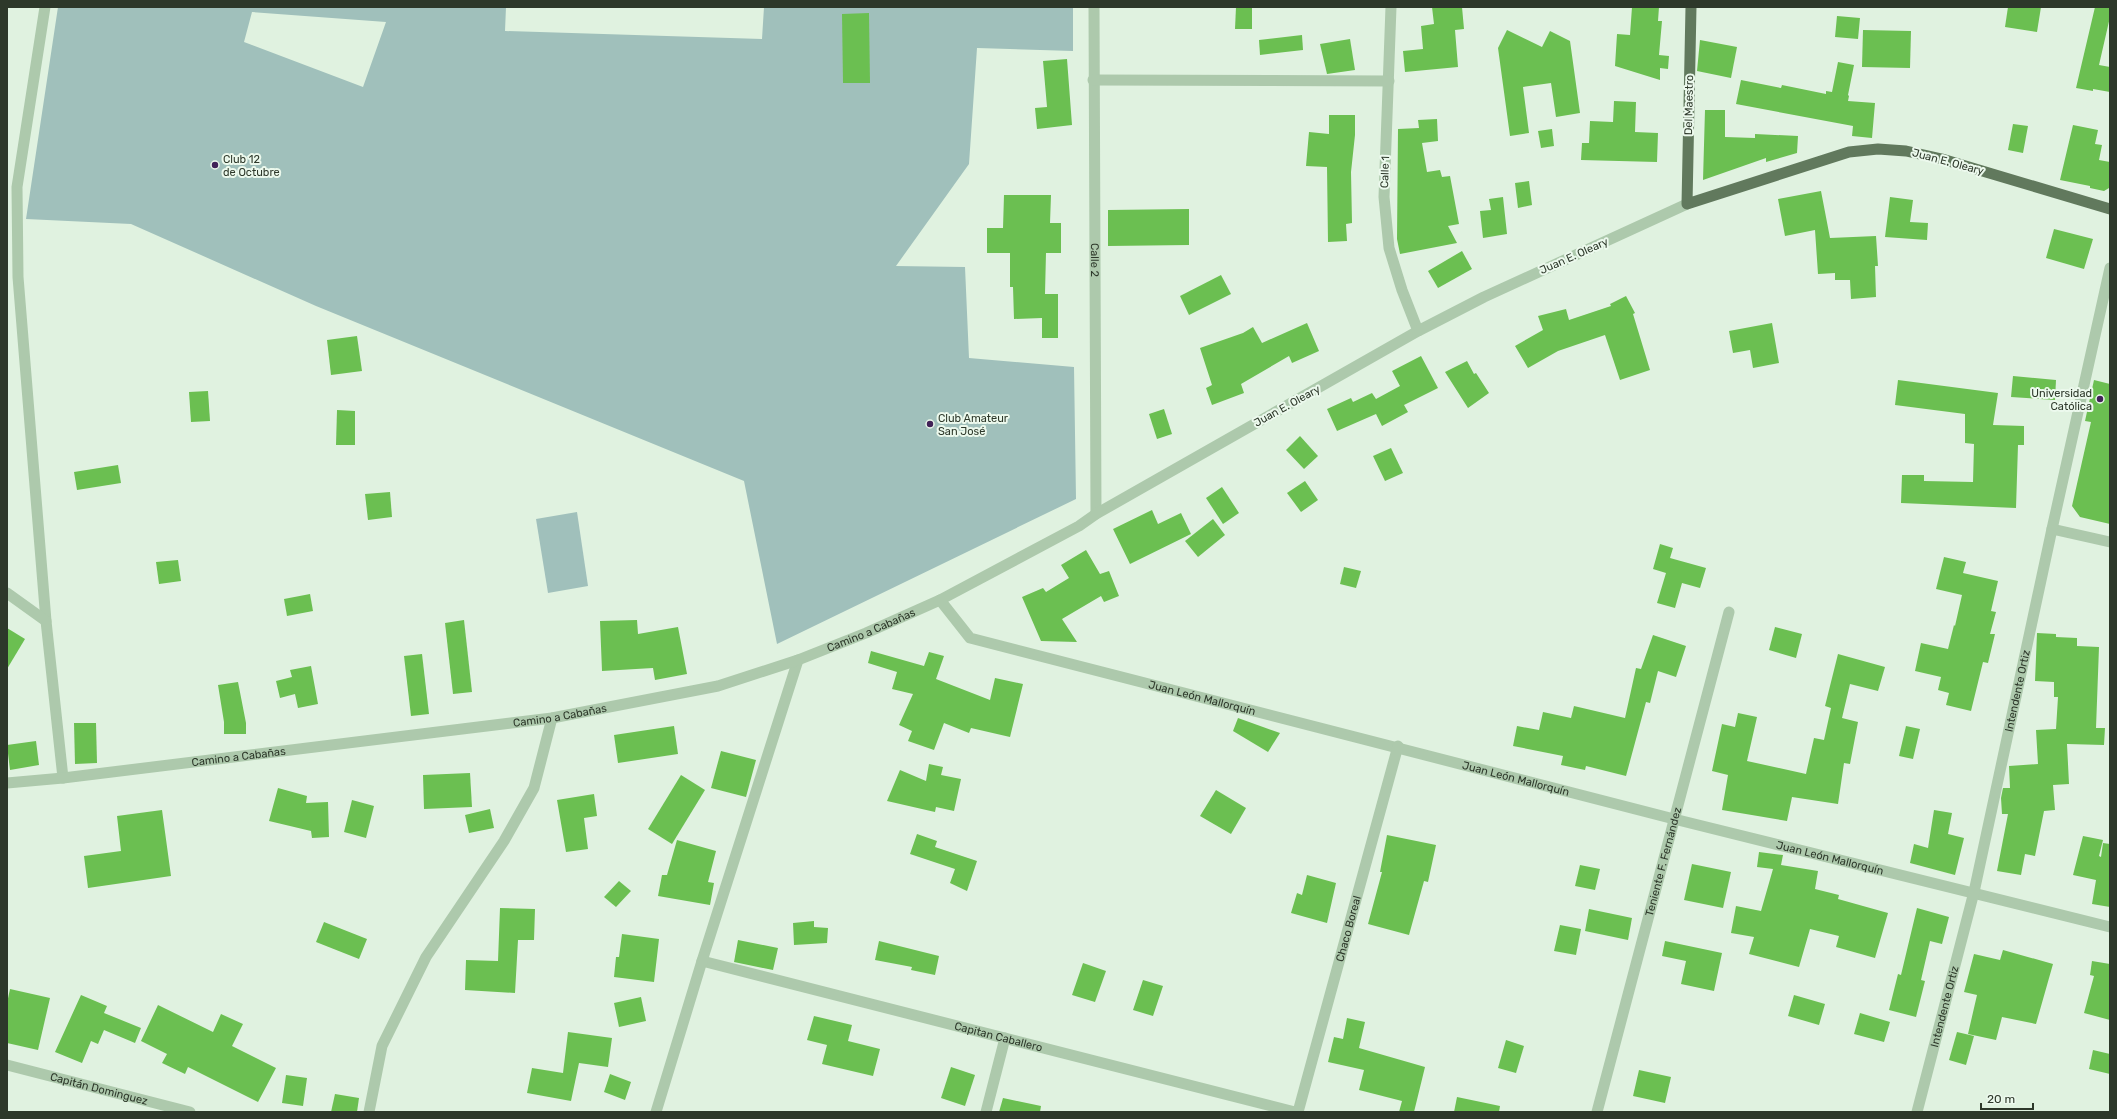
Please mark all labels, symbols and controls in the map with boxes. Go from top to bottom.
street label: Del Maestro [1682,75,1696,135]
street label: Juan E. Oleary [1911,146,1985,178]
place label: Club 12 de Octubre [223,153,280,179]
street label: Calle 1 [1378,156,1392,188]
marker: Club 12 de Octubre [210,160,220,170]
street label: Juan E. Oleary [1538,235,1610,277]
street label: Calle 2 [1088,243,1102,277]
street label: Juan E. Oleary [1252,382,1322,430]
place label: Universidad Católica [2031,387,2092,413]
marker: Universidad Católica [2095,394,2105,404]
place label: Club Amateur San José [938,412,1009,438]
marker: Club Amateur San José [925,419,935,429]
street label: Camino a Cabañas [825,605,918,654]
street label: Intendente Ortiz [2002,648,2032,733]
street label: Juan León Mallorquín [1147,678,1257,718]
street label: Camino a Cabañas [512,701,608,729]
street label: Camino a Cabañas [191,744,287,769]
street label: Juan León Mallorquín [1461,758,1571,798]
street label: Teniente F. Fernández [1642,805,1684,918]
street label: Juan León Mallorquín [1775,838,1885,877]
street label: Chaco Boreal [1333,894,1363,963]
street label: Intendente Ortiz [1928,964,1961,1049]
street label: Capitan Caballero [953,1019,1044,1054]
street label: Capitán Dominguez [49,1070,150,1108]
scale bar [1981,1085,2033,1111]
text: 20 m [1987,1092,2015,1106]

